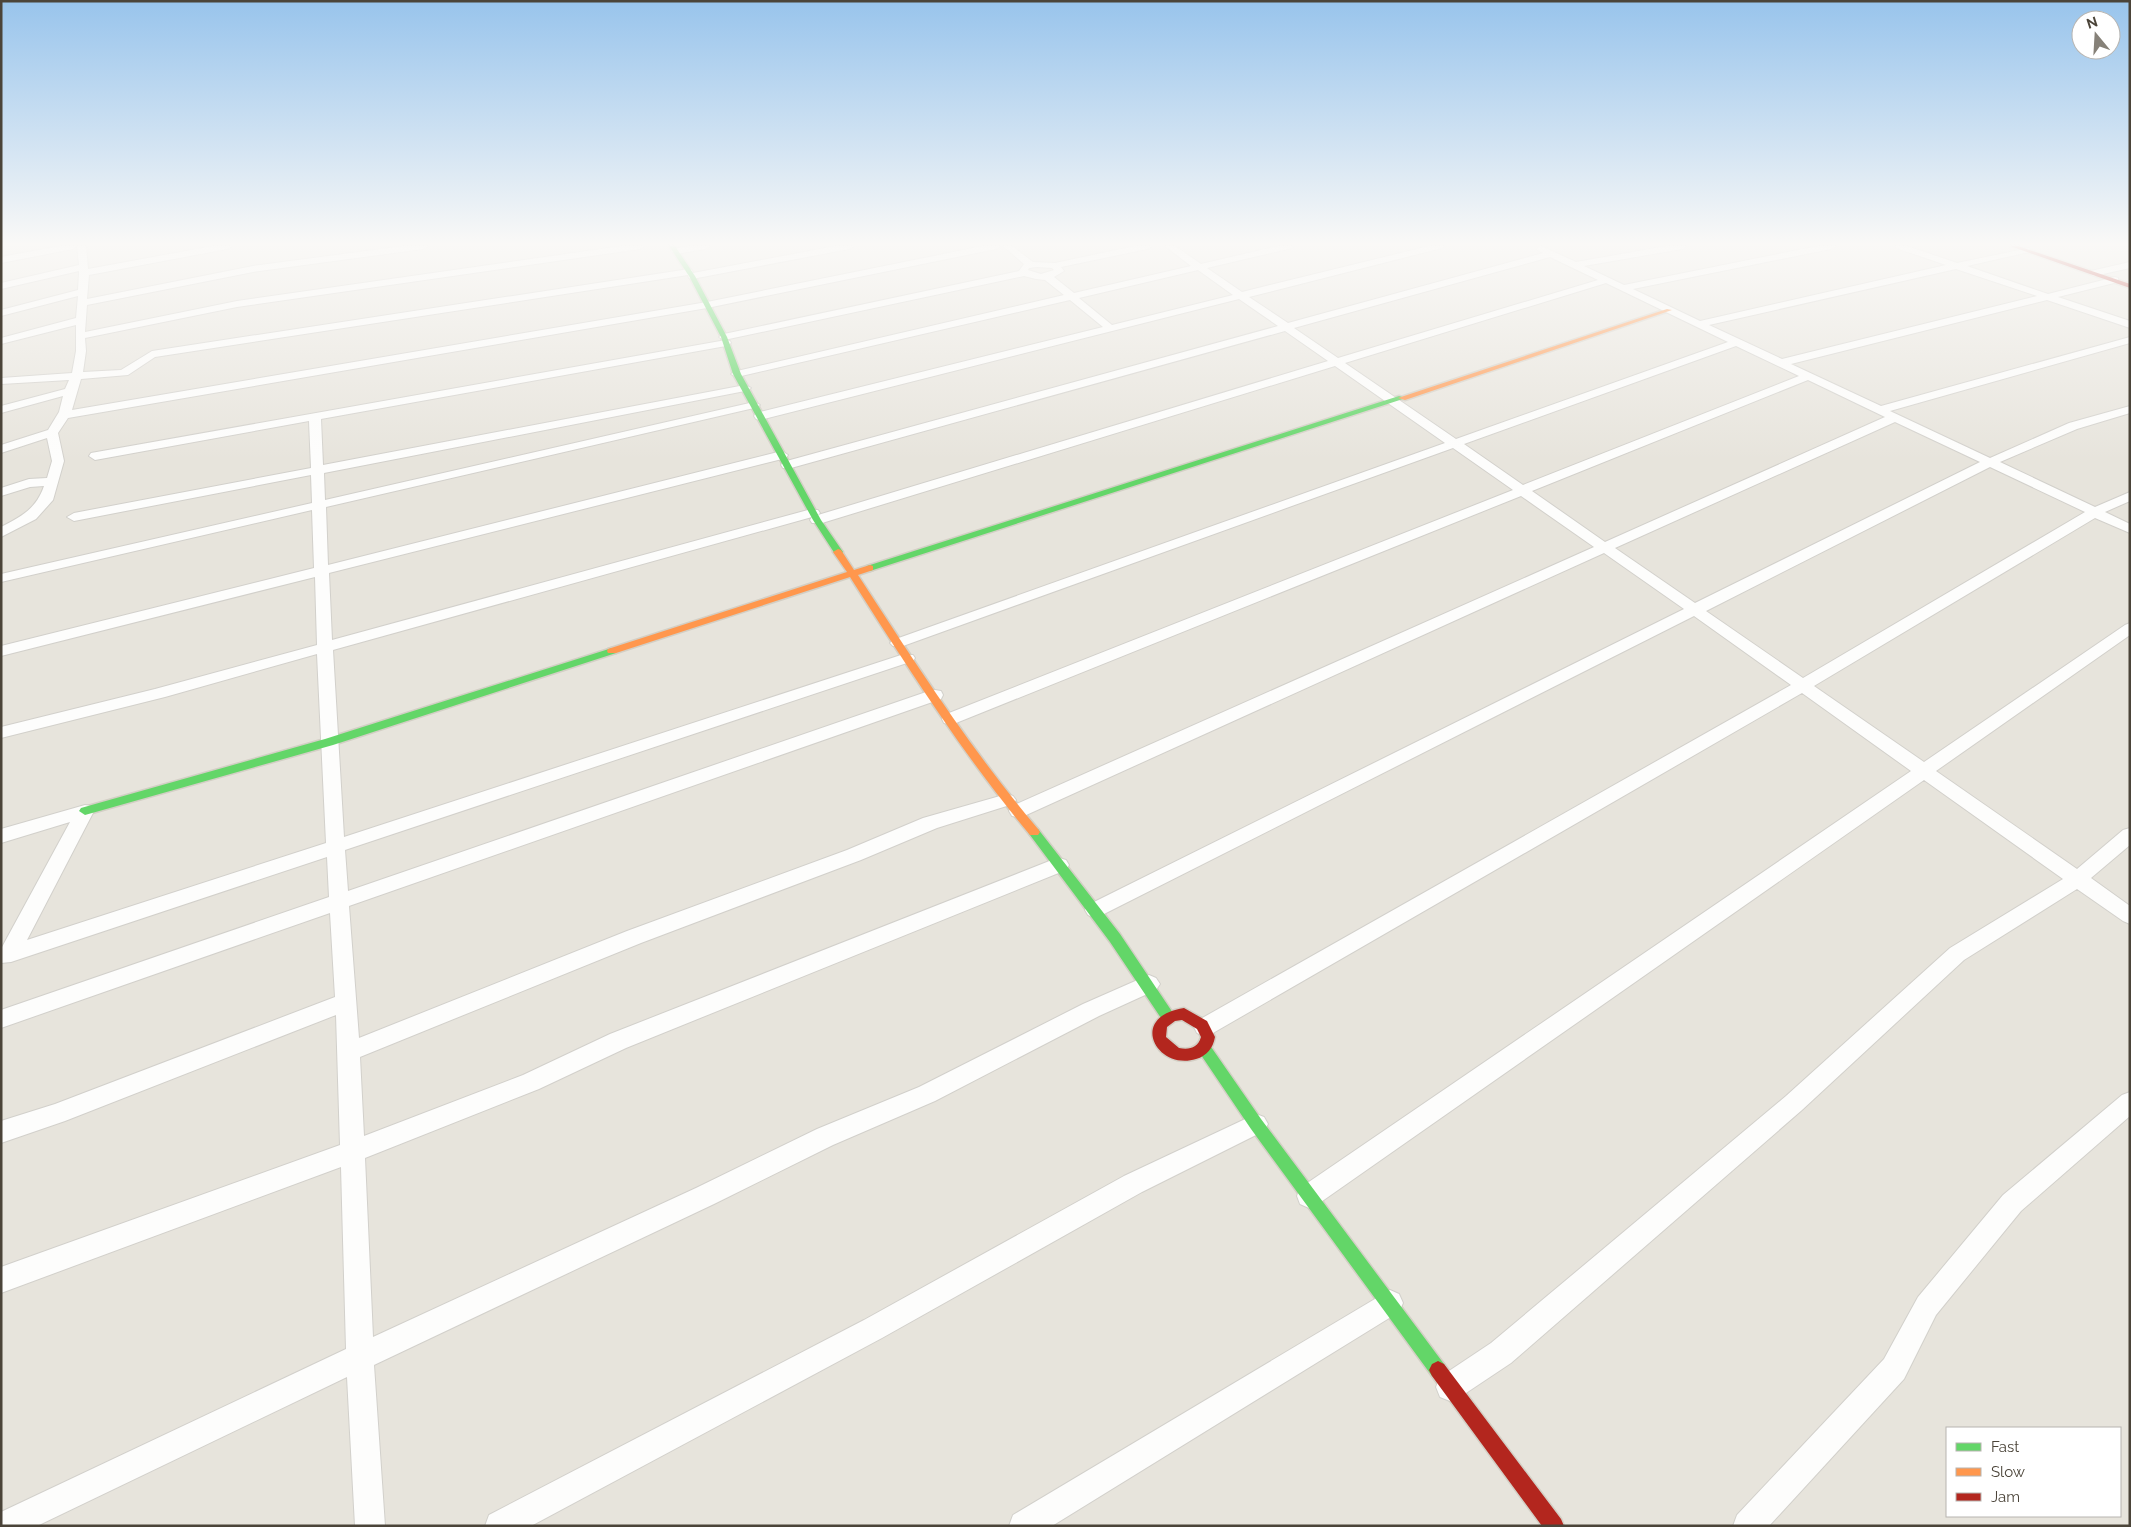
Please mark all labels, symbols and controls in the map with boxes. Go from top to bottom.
north arrow [2071,10,2121,60]
text: N [2084,13,2100,32]
legend [1946,1427,2121,1517]
text: Fast [1991,1438,2019,1456]
text: Slow [1991,1463,2025,1481]
text: Jam [1991,1488,2020,1506]

